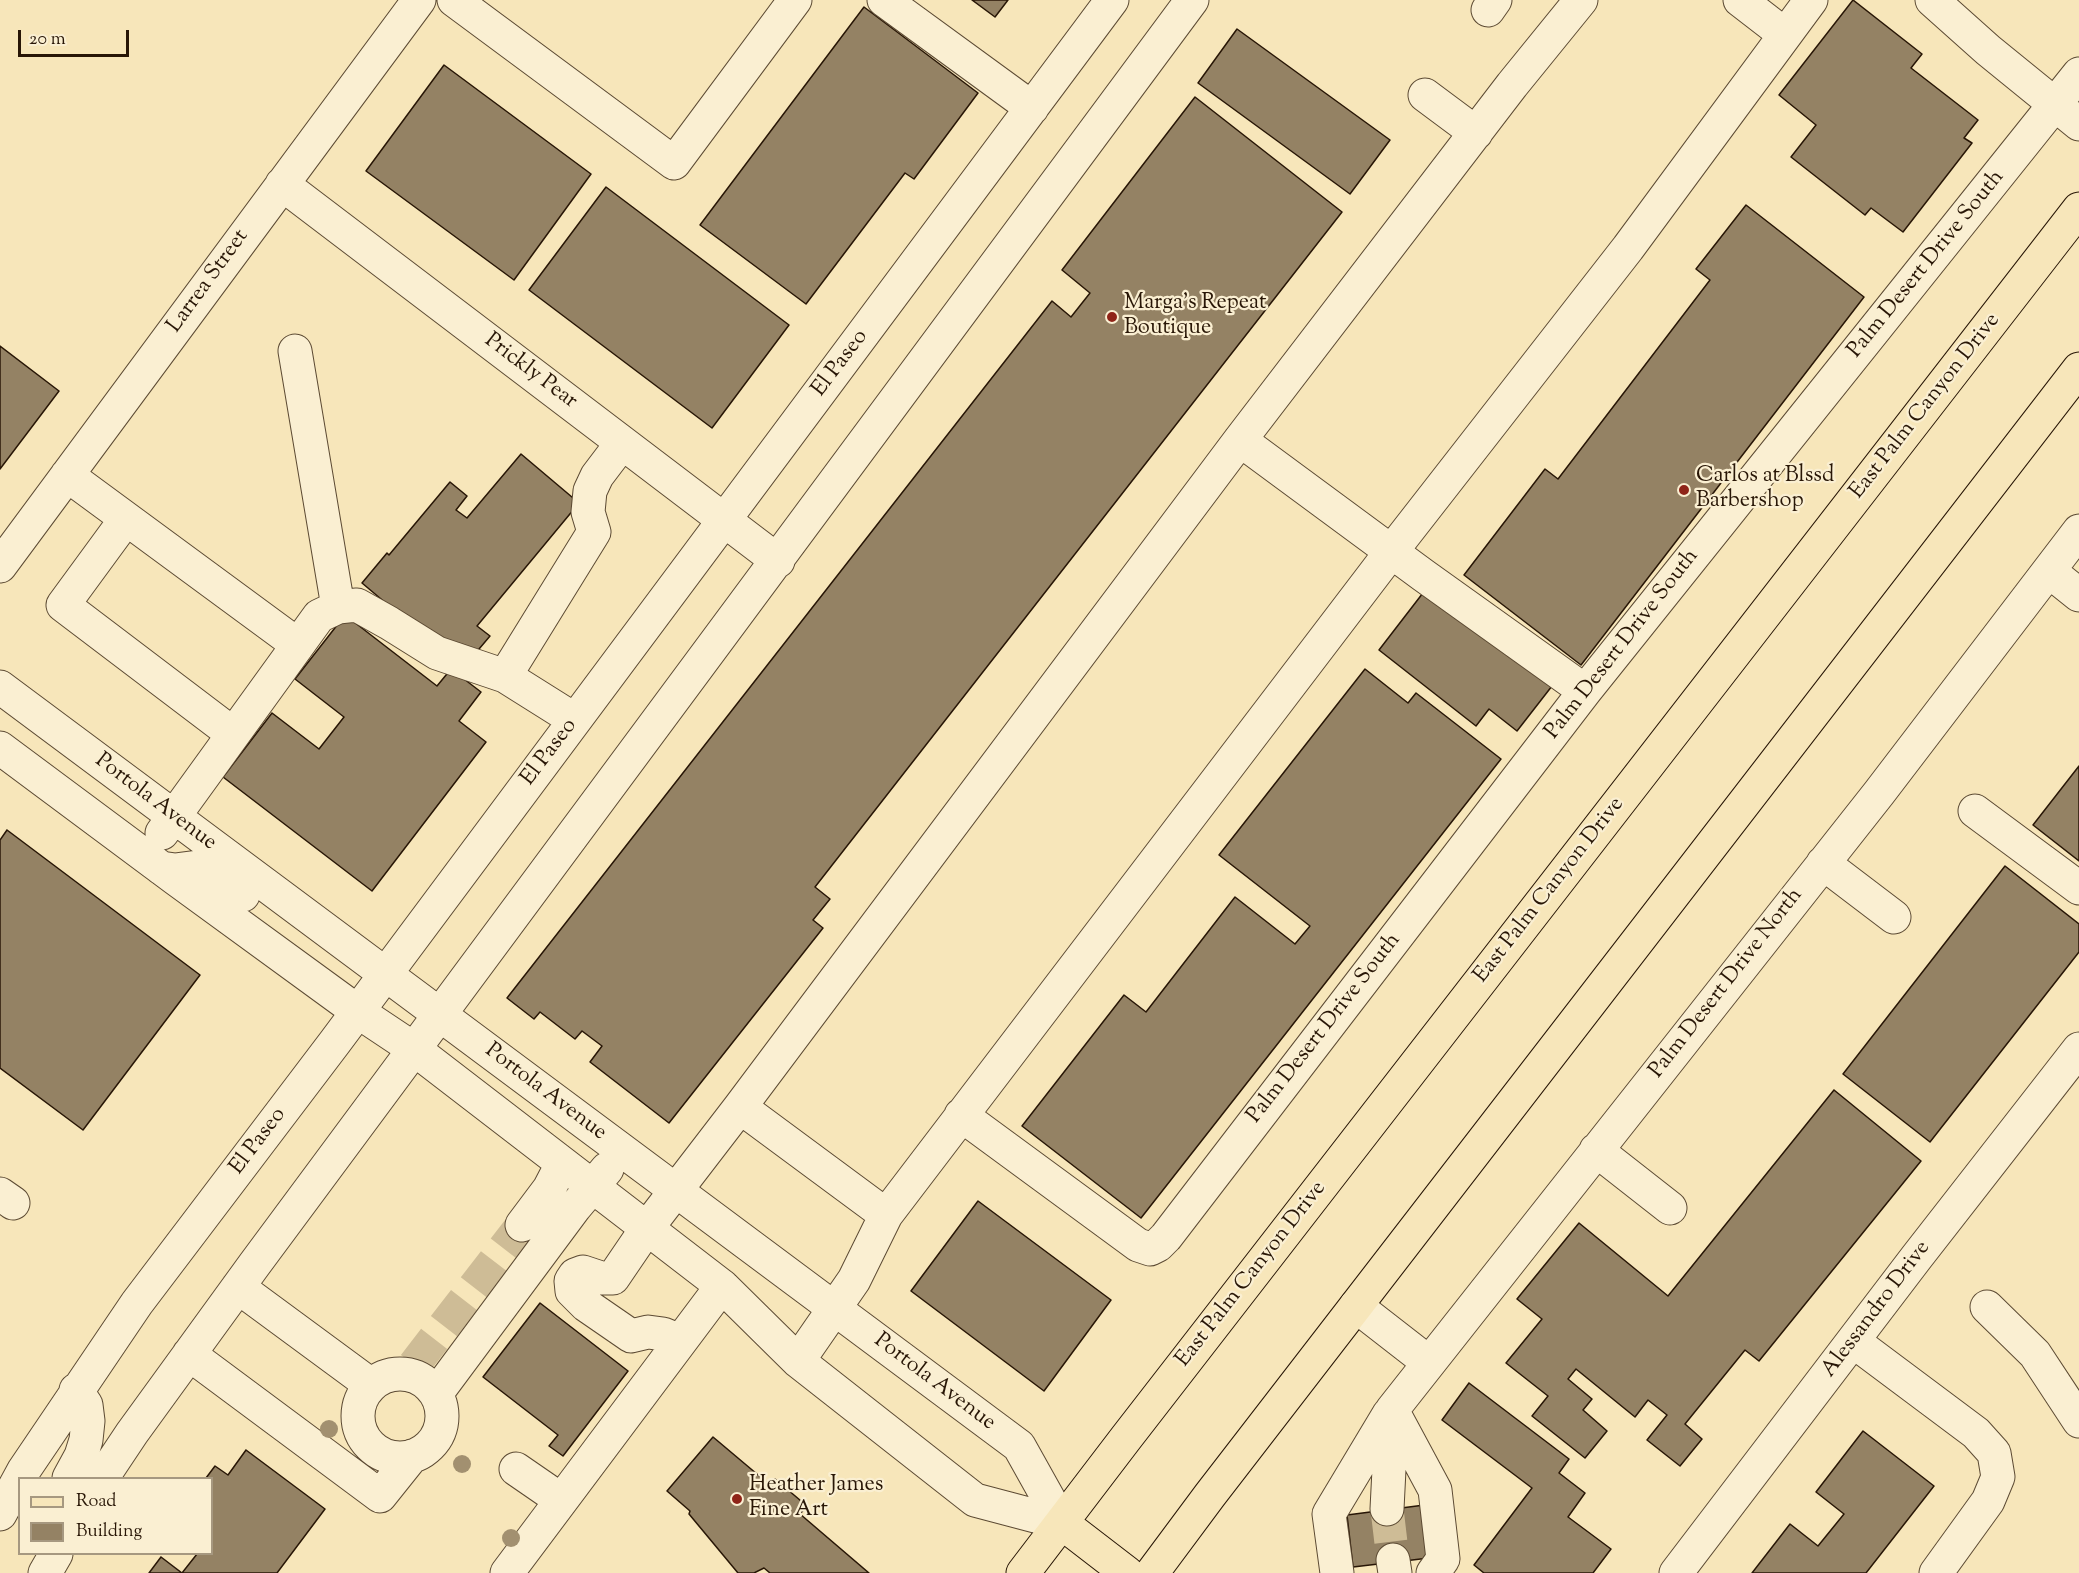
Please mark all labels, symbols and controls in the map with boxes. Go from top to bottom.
scale bar [21,18,132,56]
text: 20 m [29,27,66,53]
street label: Palm Desert Drive South [1843,166,2011,364]
street label: Larrea Street [163,225,255,339]
place label: Marga's Repeat Boutique [1124,291,1266,342]
street label: East Palm Canyon Drive [1845,309,2007,505]
marker: Marga's Repeat Boutique [1105,310,1119,324]
street label: El Paseo [807,325,875,403]
street label: Prickly Pear [478,328,582,416]
place label: Carlos at Blssd Barbershop [1696,464,1834,516]
marker: Carlos at Blssd Barbershop [1677,483,1691,497]
street label: Palm Desert Drive South [1541,545,1705,745]
street label: El Paseo [516,714,584,792]
street label: Portola Avenue [89,749,221,857]
street label: East Palm Canyon Drive [1469,793,1631,989]
street label: Palm Desert Drive North [1645,884,1809,1084]
street label: Palm Desert Drive South [1243,929,1407,1129]
street label: Portola Avenue [479,1039,611,1147]
street label: El Paseo [225,1103,293,1181]
street label: East Palm Canyon Drive [1171,1177,1333,1373]
street label: Alessandro Drive [1817,1236,1937,1384]
street label: Portola Avenue [868,1329,1000,1437]
place label: Heather James Fine Art [749,1473,883,1524]
legend [18,1477,213,1555]
text: Road [76,1489,116,1515]
marker: Heather James Fine Art [730,1492,744,1506]
text: Building [76,1519,142,1545]

